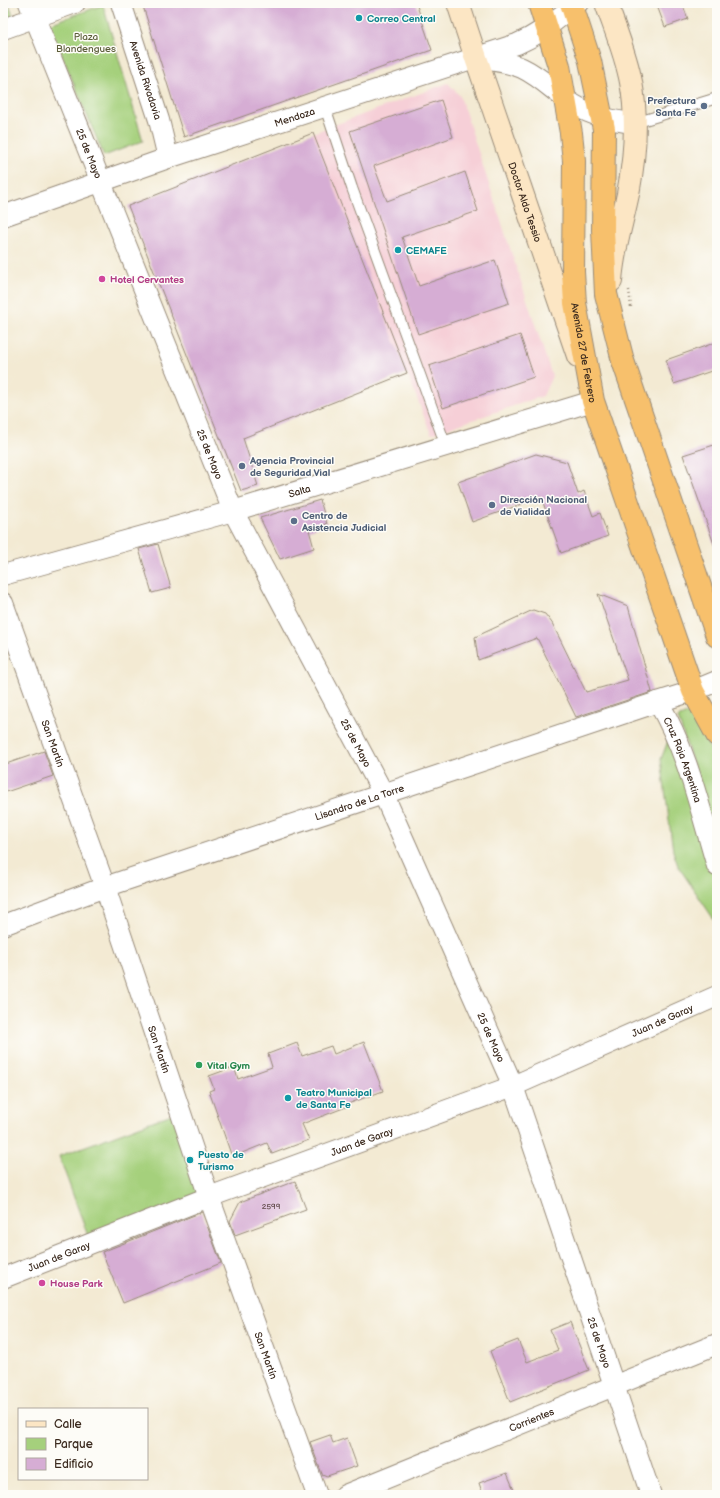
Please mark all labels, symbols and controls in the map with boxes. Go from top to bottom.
marker: Correo Central [354,13,364,23]
place label: Correo Central [367,13,435,25]
park label: Plaza Blandengues [56,31,116,55]
street label: Avenida Rivadavia [127,39,164,122]
place label: Prefectura Santa Fe [647,95,696,119]
marker: Prefectura Santa Fe [699,101,709,111]
street label: Mendoza [273,105,317,130]
street label: 25 de Mayo [73,127,104,181]
street label: Doctor Aldo Tessio [505,161,544,244]
marker: CEMAFE [393,245,403,255]
place label: CEMAFE [406,245,447,257]
marker: Hotel Cervantes [97,274,107,284]
place label: Hotel Cervantes [110,274,184,286]
street label: Avenida 27 de Febrero [568,302,598,404]
street label: 25 de Mayo [194,428,225,481]
place label: Agencia Provincial de Seguridad Vial [249,455,334,479]
marker: Agencia Provincial de Seguridad Vial [237,461,247,471]
street label: Salta [287,483,312,501]
place label: Dirección Nacional de Vialidad [500,494,587,518]
marker: Dirección Nacional de Vialidad [487,500,497,510]
place label: Centro de Asistencia Judicial [301,510,386,534]
marker: Centro de Asistencia Judicial [289,516,299,526]
street label: Cruz Roja Argentina [660,715,704,804]
street label: 25 de Mayo [338,717,373,770]
street label: San Martín [38,718,67,769]
street label: Lisandro de La Torre [313,782,406,823]
street label: Juan de Garay [630,1002,696,1040]
street label: 25 de Mayo [474,1011,507,1065]
street label: San Martín [145,1024,172,1075]
marker: Vital Gym [194,1060,204,1070]
place label: Vital Gym [207,1060,251,1072]
place label: Teatro Municipal de Santa Fe [296,1087,372,1111]
marker: Teatro Municipal de Santa Fe [283,1093,293,1103]
street label: Juan de Garay [329,1125,396,1159]
place label: Puesto de Turismo [198,1149,244,1173]
marker: Puesto de Turismo [185,1155,195,1165]
house number: 2599 [262,1202,281,1211]
street label: Juan de Garay [26,1239,93,1275]
marker: House Park [37,1278,47,1288]
place label: House Park [50,1278,104,1290]
street label: 25 de Mayo [584,1316,613,1370]
street label: San Martín [251,1330,280,1381]
street label: Corrientes [507,1406,556,1435]
legend [18,1408,148,1480]
text: Calle [54,1417,82,1432]
text: Parque [54,1437,93,1452]
text: Edificio [54,1457,94,1472]

